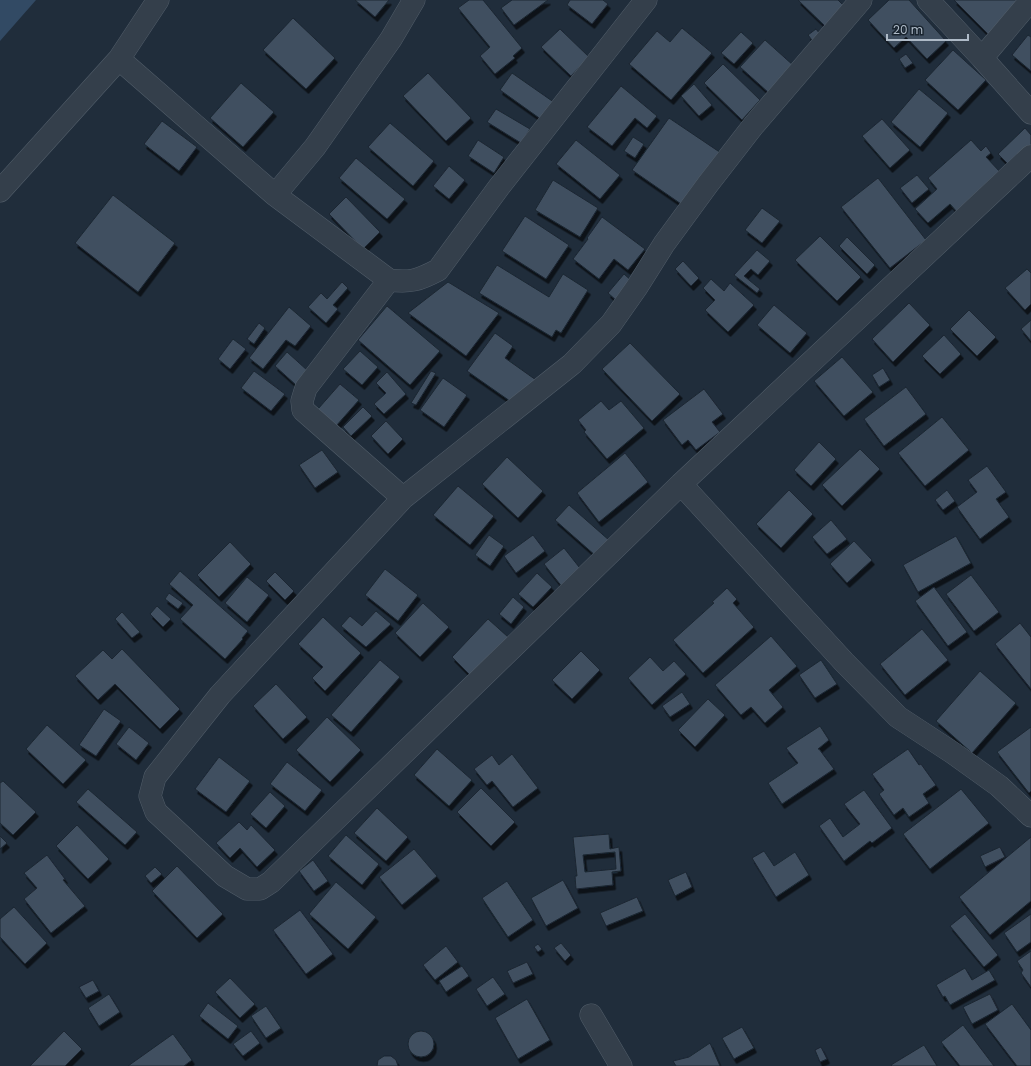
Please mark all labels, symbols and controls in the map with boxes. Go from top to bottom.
scale bar [887,16,968,42]
text: 20 m [893,21,923,38]

